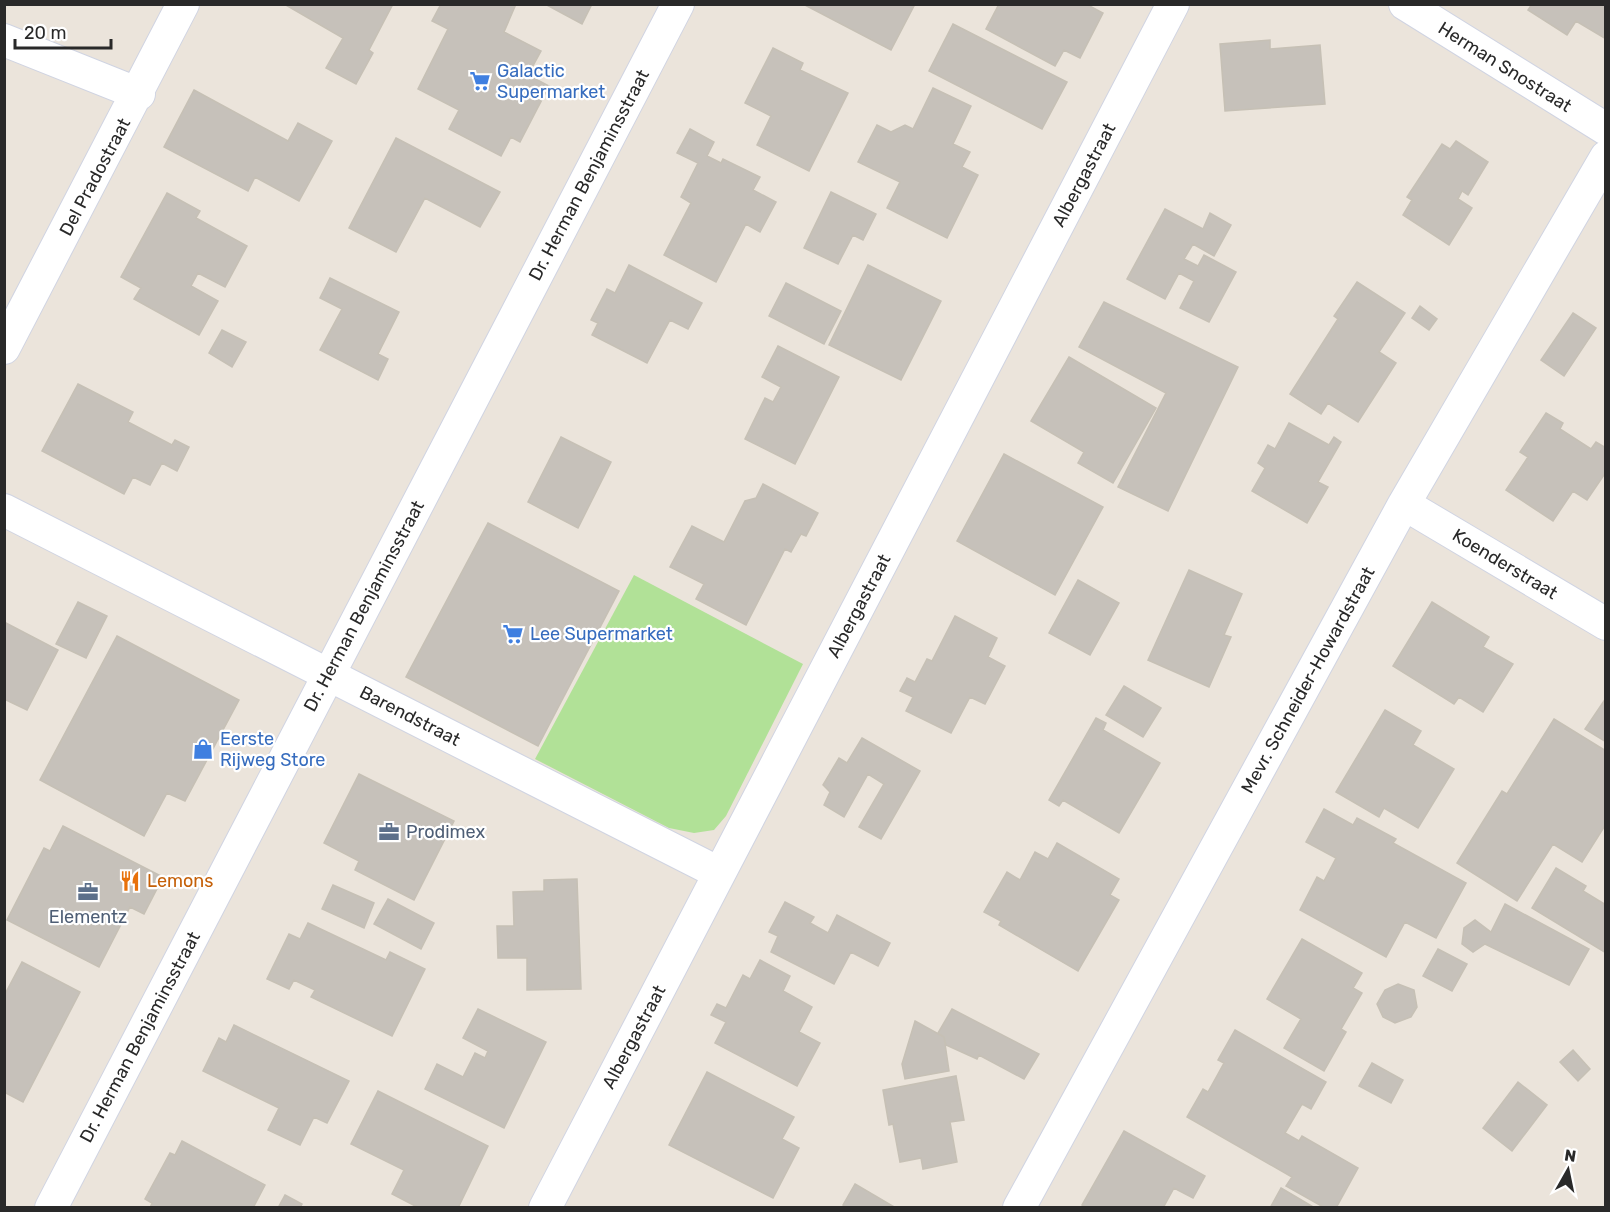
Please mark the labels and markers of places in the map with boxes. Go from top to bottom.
place label: Galactic Supermarket [497,60,605,103]
supermarket icon: Galactic Supermarket [468,69,492,93]
supermarket icon: Lee Supermarket [501,622,525,646]
place label: Lee Supermarket [530,623,673,645]
place label: Eerste Rijweg Store [220,728,325,771]
shop icon: Eerste Rijweg Store [191,737,215,761]
office icon: Prodimex [377,820,401,844]
place label: Prodimex [406,821,486,843]
restaurant icon: Lemons [118,869,142,893]
place label: Lemons [147,870,213,892]
office icon: Elementz [76,880,100,904]
place label: Elementz [49,906,127,928]

